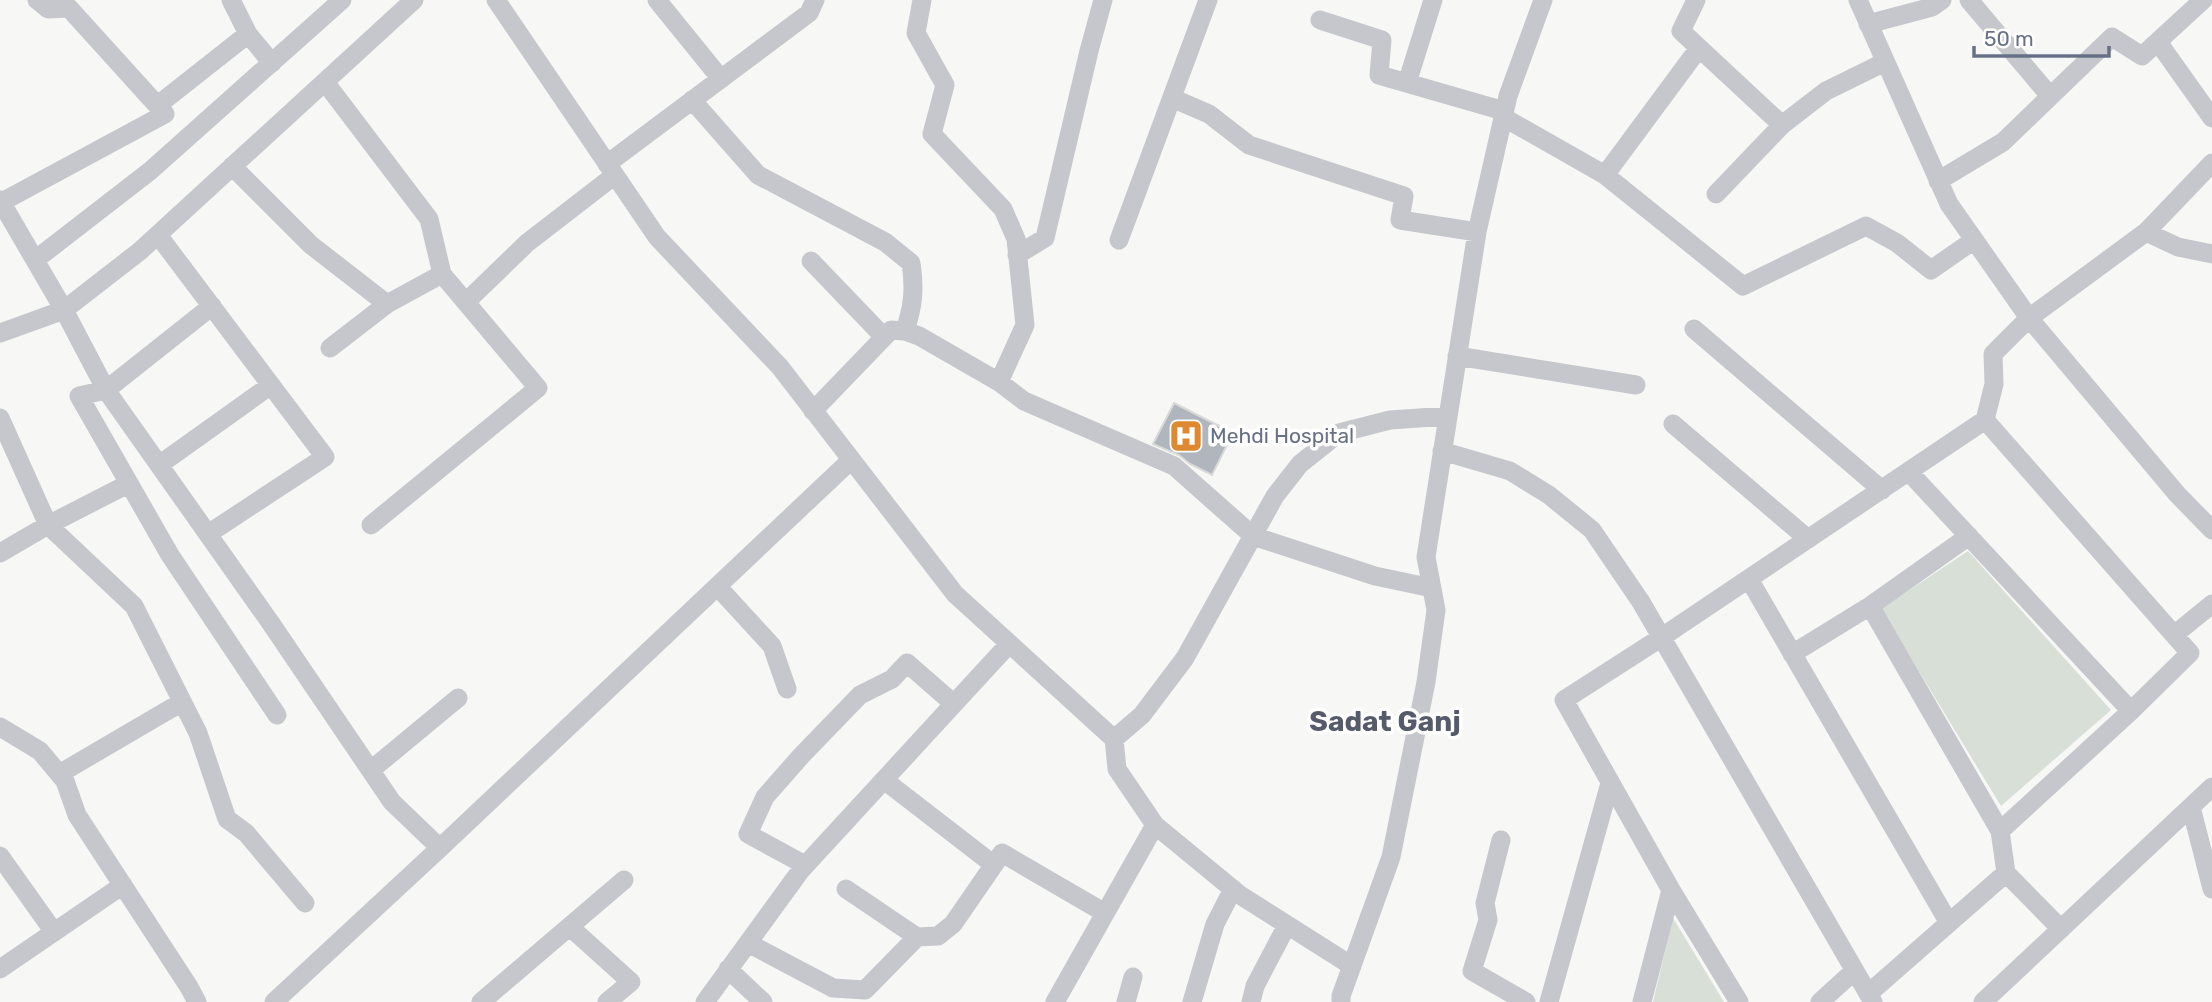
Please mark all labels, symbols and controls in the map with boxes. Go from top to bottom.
scale bar [1974,14,2109,58]
text: 50 m [1984,26,2034,51]
hospital icon: Mehdi Hospital [1167,417,1205,455]
place label: Mehdi Hospital [1210,423,1354,448]
district label: Sadat Ganj [1309,705,1461,738]

